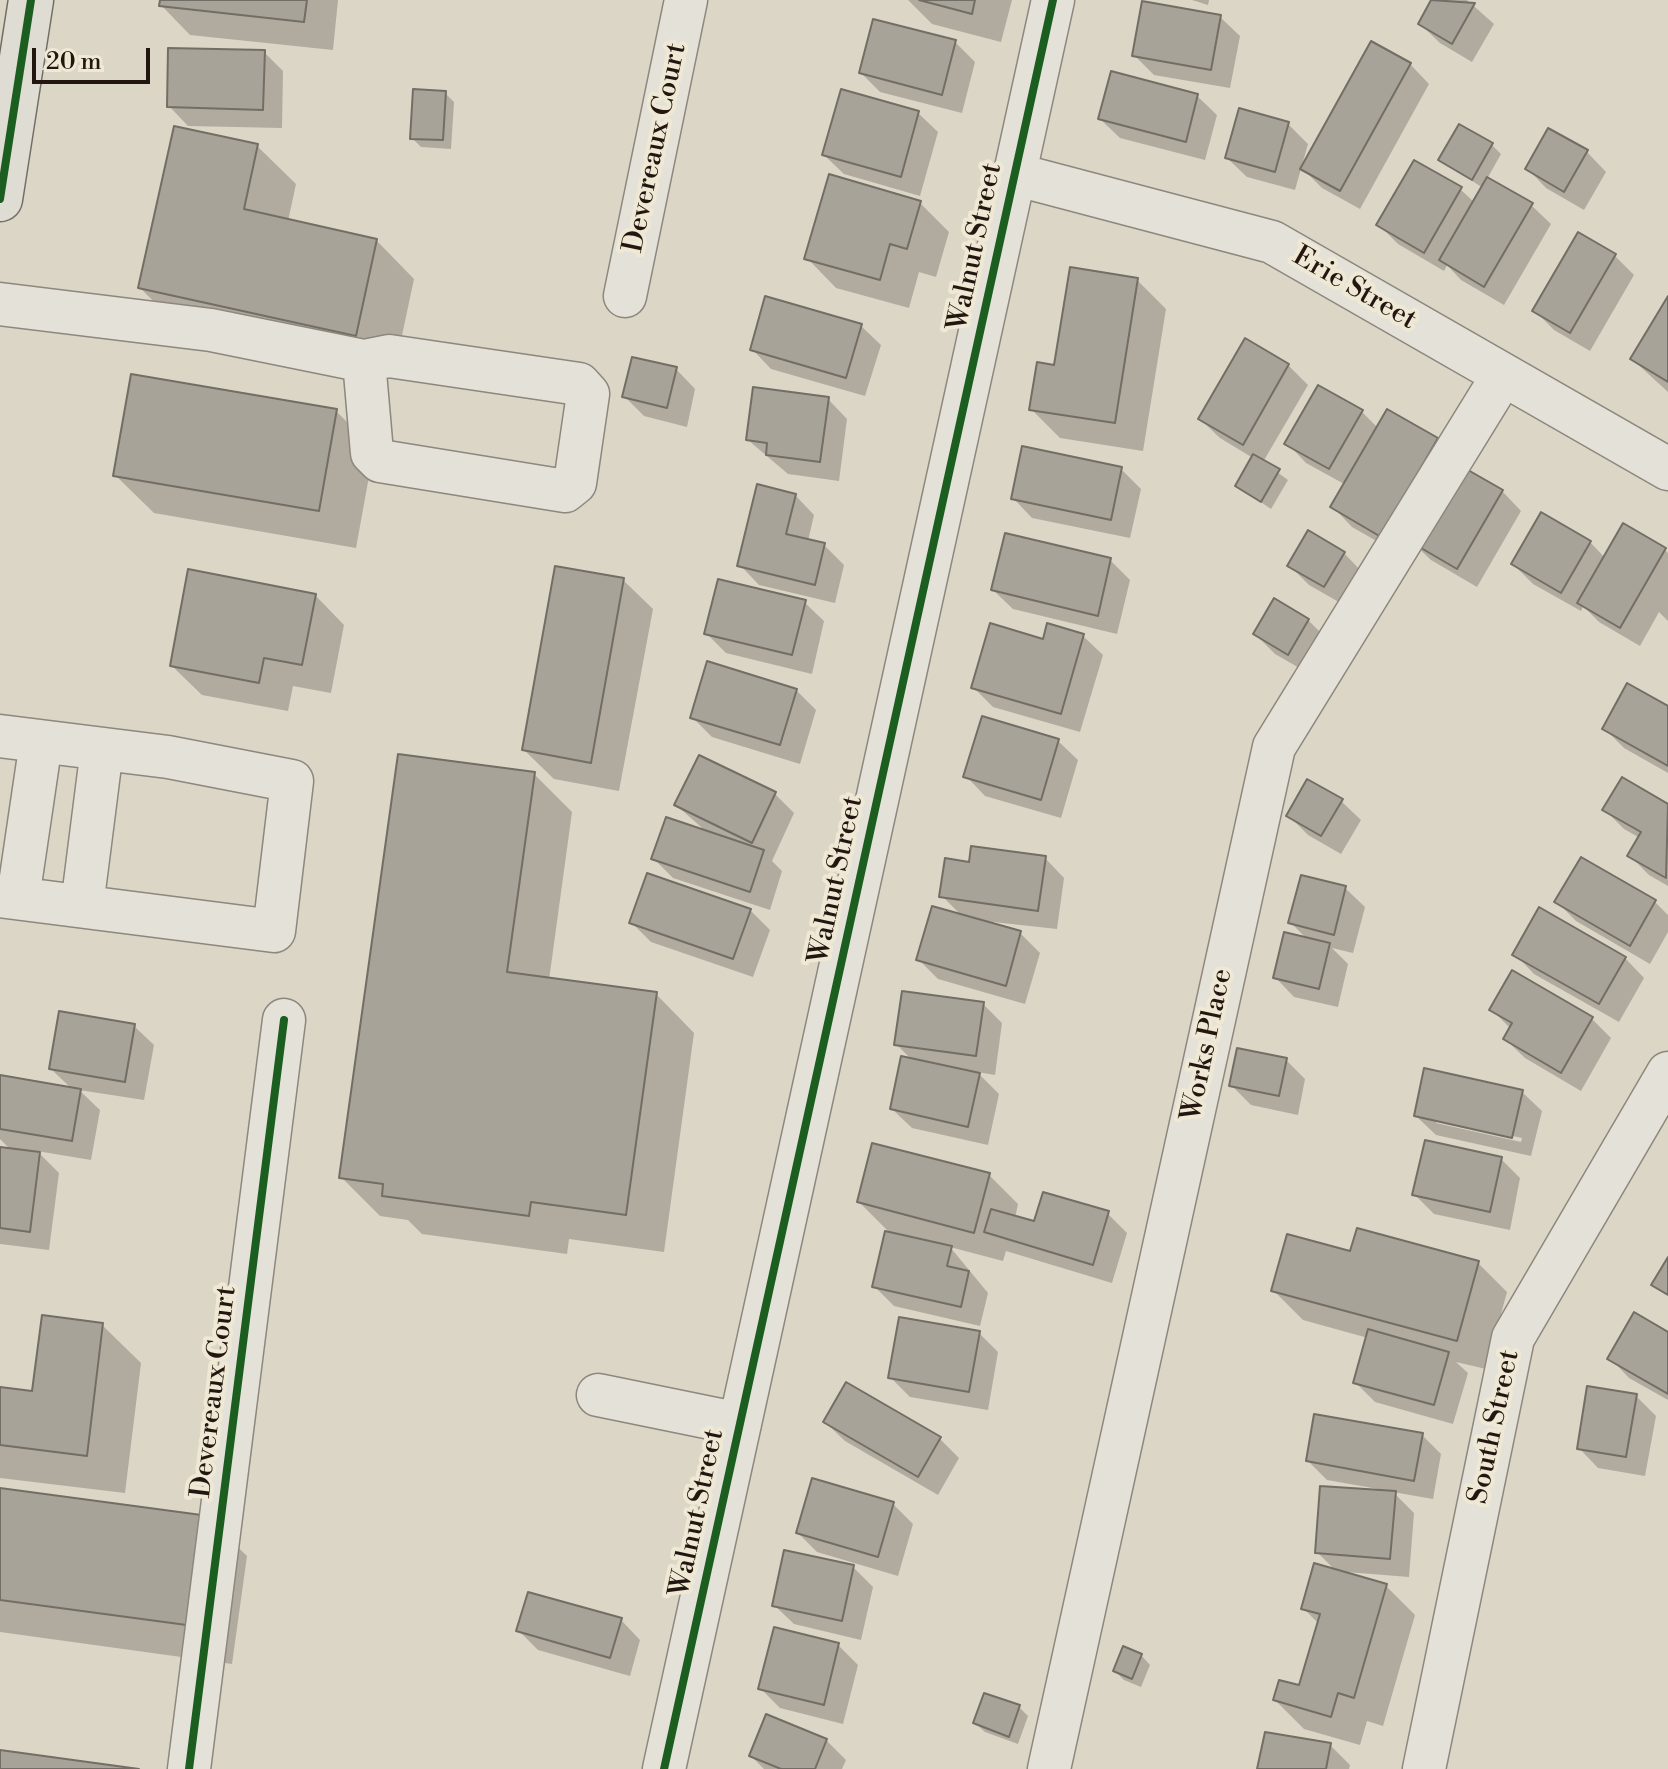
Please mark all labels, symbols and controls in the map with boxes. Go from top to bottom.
scale bar [36,32,154,82]
street label: Devereaux Court [617,40,695,256]
text: 20 m [46,47,102,77]
street label: Walnut Street [942,160,1010,334]
street label: Erie Street [1286,240,1422,338]
street label: Walnut Street [803,793,871,967]
street label: Works Place [1175,966,1241,1124]
street label: Devereaux Court [185,1284,245,1500]
street label: South Street [1462,1347,1528,1507]
street label: Walnut Street [664,1426,732,1600]

